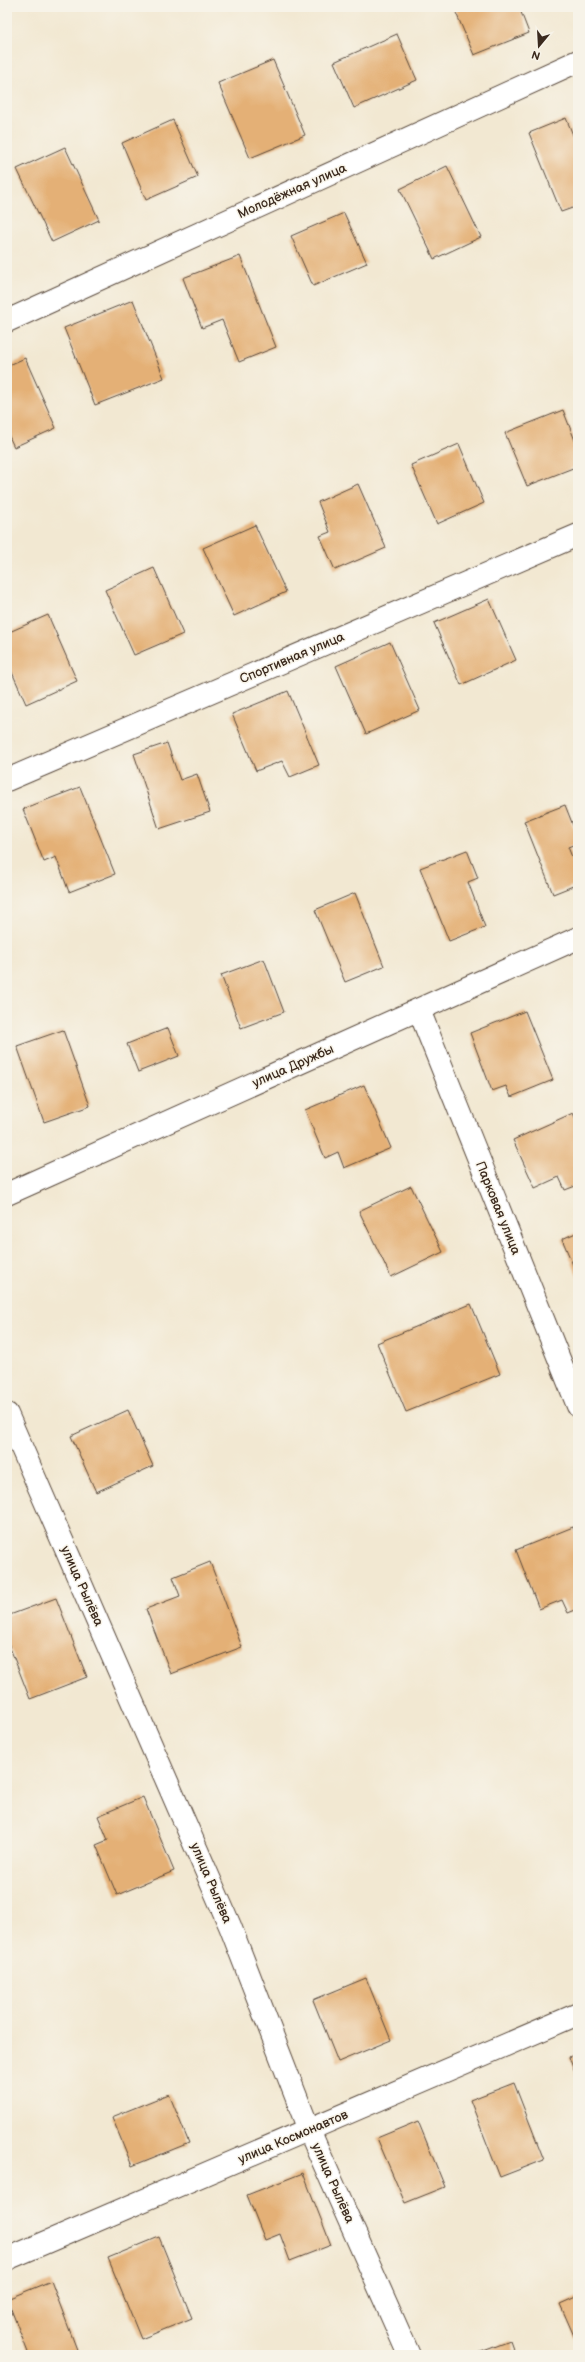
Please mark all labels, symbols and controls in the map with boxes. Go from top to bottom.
north arrow [519,26,559,66]
text: N [530,48,542,62]
street label: Молодёжная улица [235,160,349,222]
street label: Спортивная улица [237,629,347,687]
street label: улица Дружбы [250,1041,336,1091]
street label: Парковая улица [472,1159,524,1257]
street label: улица Рылёва [57,1543,107,1629]
street label: улица Рылёва [187,1840,235,1926]
street label: улица Космонавтов [236,2107,350,2167]
street label: улица Рылёва [308,2140,358,2226]

